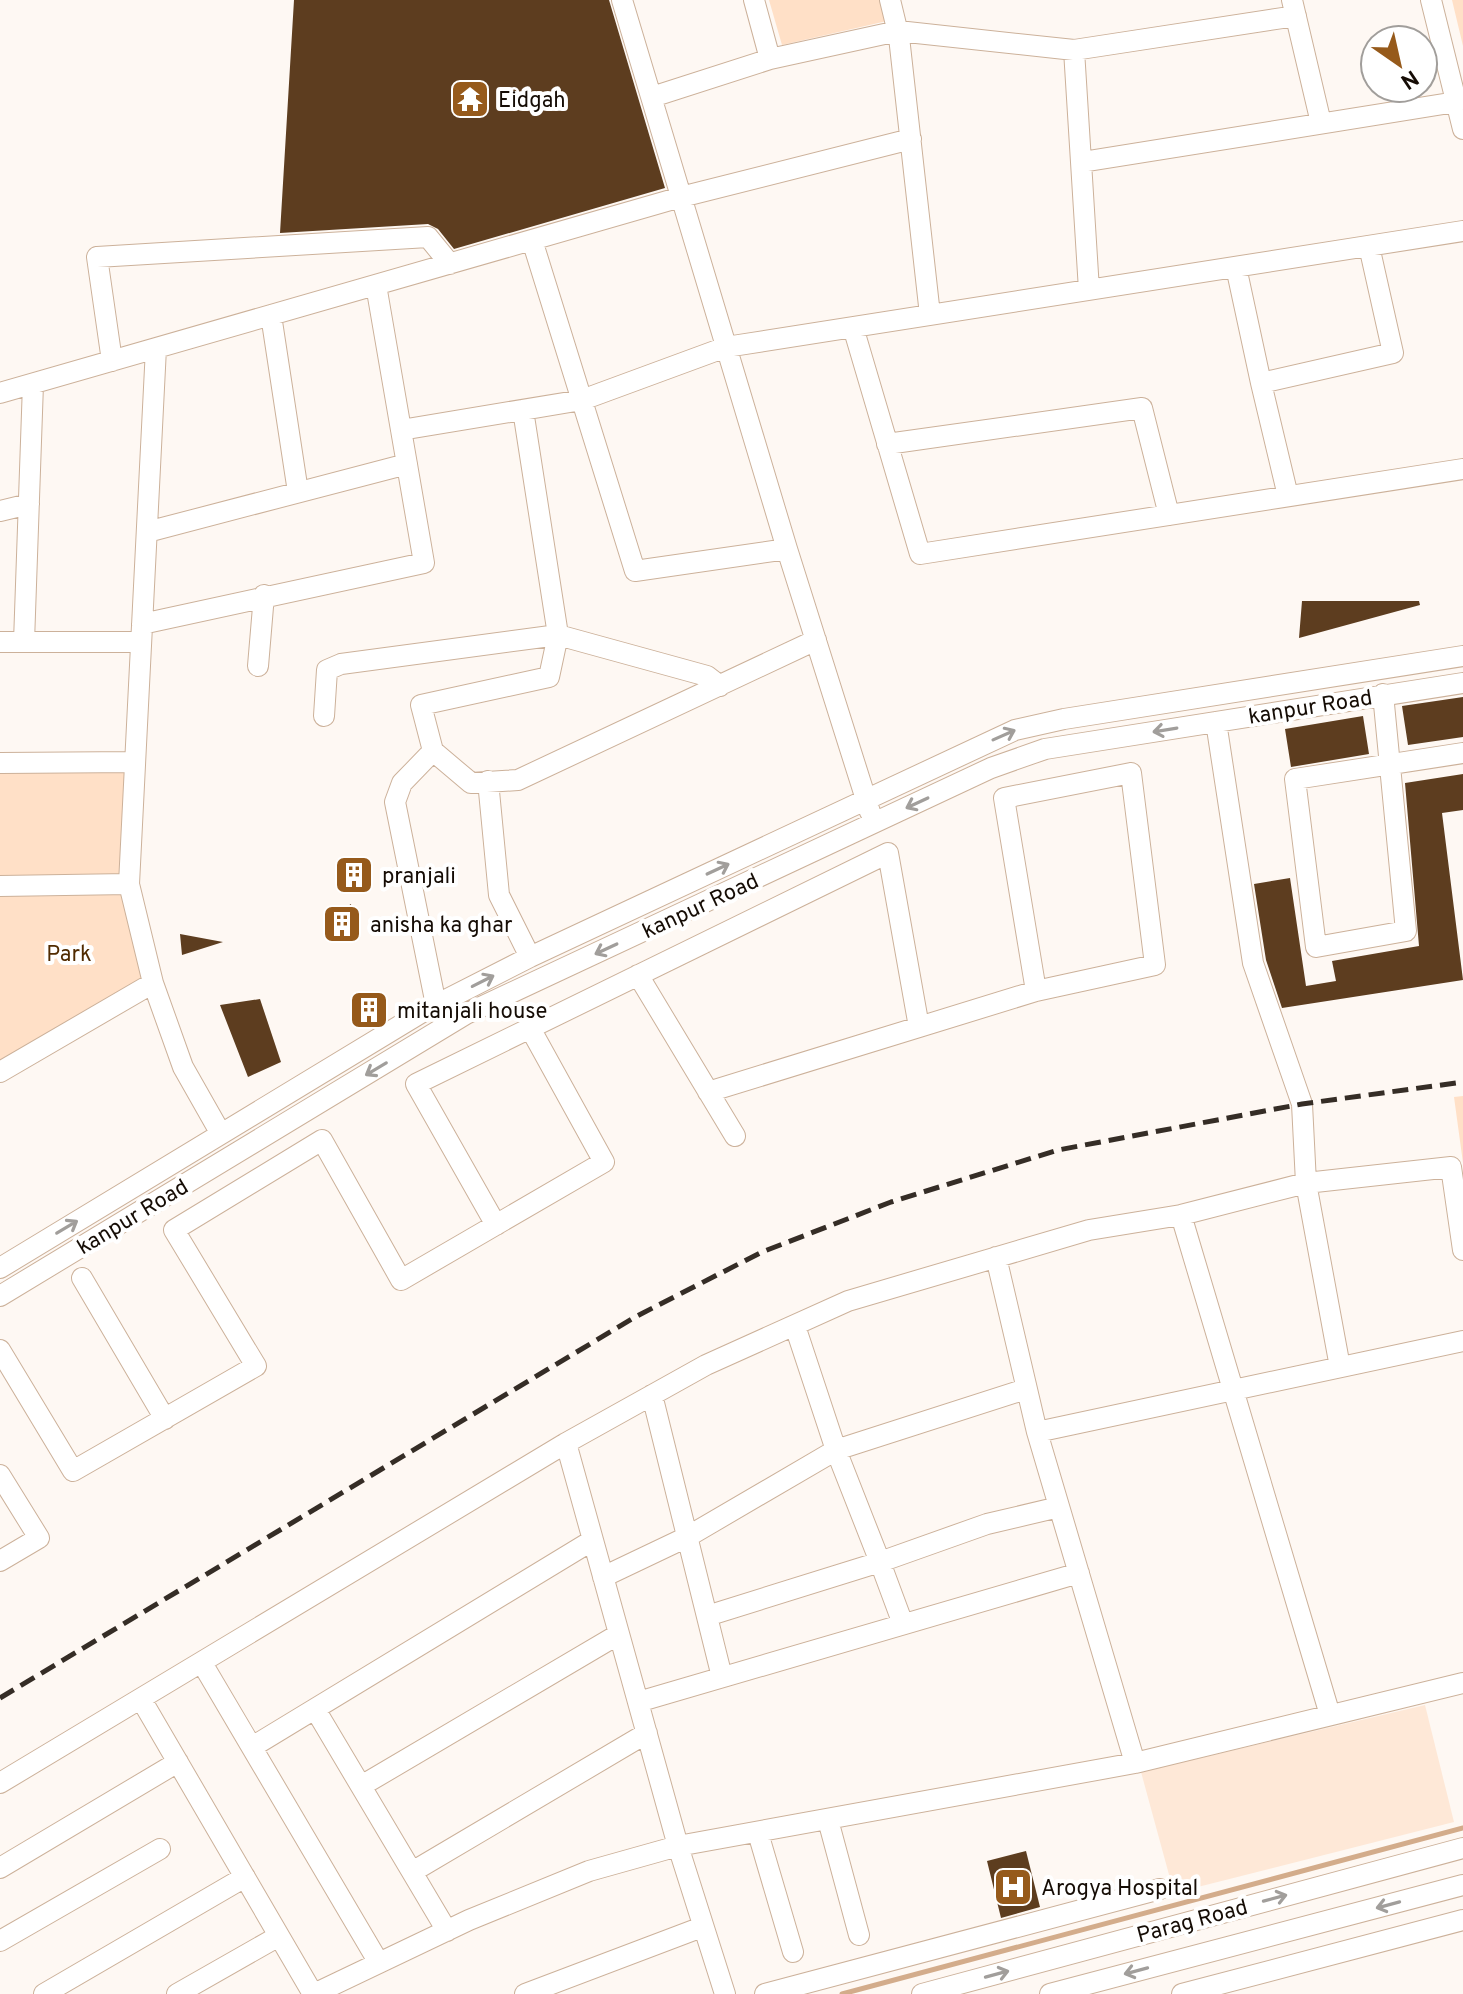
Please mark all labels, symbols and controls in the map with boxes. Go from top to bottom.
north arrow [1359,24,1439,104]
text: N [1395,63,1423,94]
temple icon: Eidgah [449,78,491,120]
place label: Eidgah [498,88,566,115]
street label: kanpur Road [1246,685,1374,732]
one-way arrow [1153,723,1178,738]
one-way arrow [991,727,1016,742]
one-way arrow [906,796,930,811]
building icon: pranjali [333,854,375,896]
one-way arrow [705,861,729,876]
place label: pranjali [382,864,456,891]
street label: kanpur Road [639,869,764,946]
building icon: anisha ka ghar [321,903,363,945]
place label: anisha ka ghar [370,913,513,940]
park label: Park [46,942,92,969]
one-way arrow [594,942,618,957]
one-way arrow [471,972,494,988]
building icon: mitanjali house [348,989,390,1031]
place label: mitanjali house [397,999,547,1026]
one-way arrow [365,1061,388,1077]
street label: kanpur Road [73,1174,194,1262]
one-way arrow [55,1219,78,1235]
hospital icon: Arogya Hospital [992,1866,1034,1908]
place label: Arogya Hospital [1041,1876,1198,1903]
one-way arrow [1262,1890,1288,1905]
street label: Parag Road [1134,1895,1251,1950]
one-way arrow [1375,1898,1401,1913]
one-way arrow [984,1965,1010,1980]
one-way arrow [1124,1965,1150,1980]

